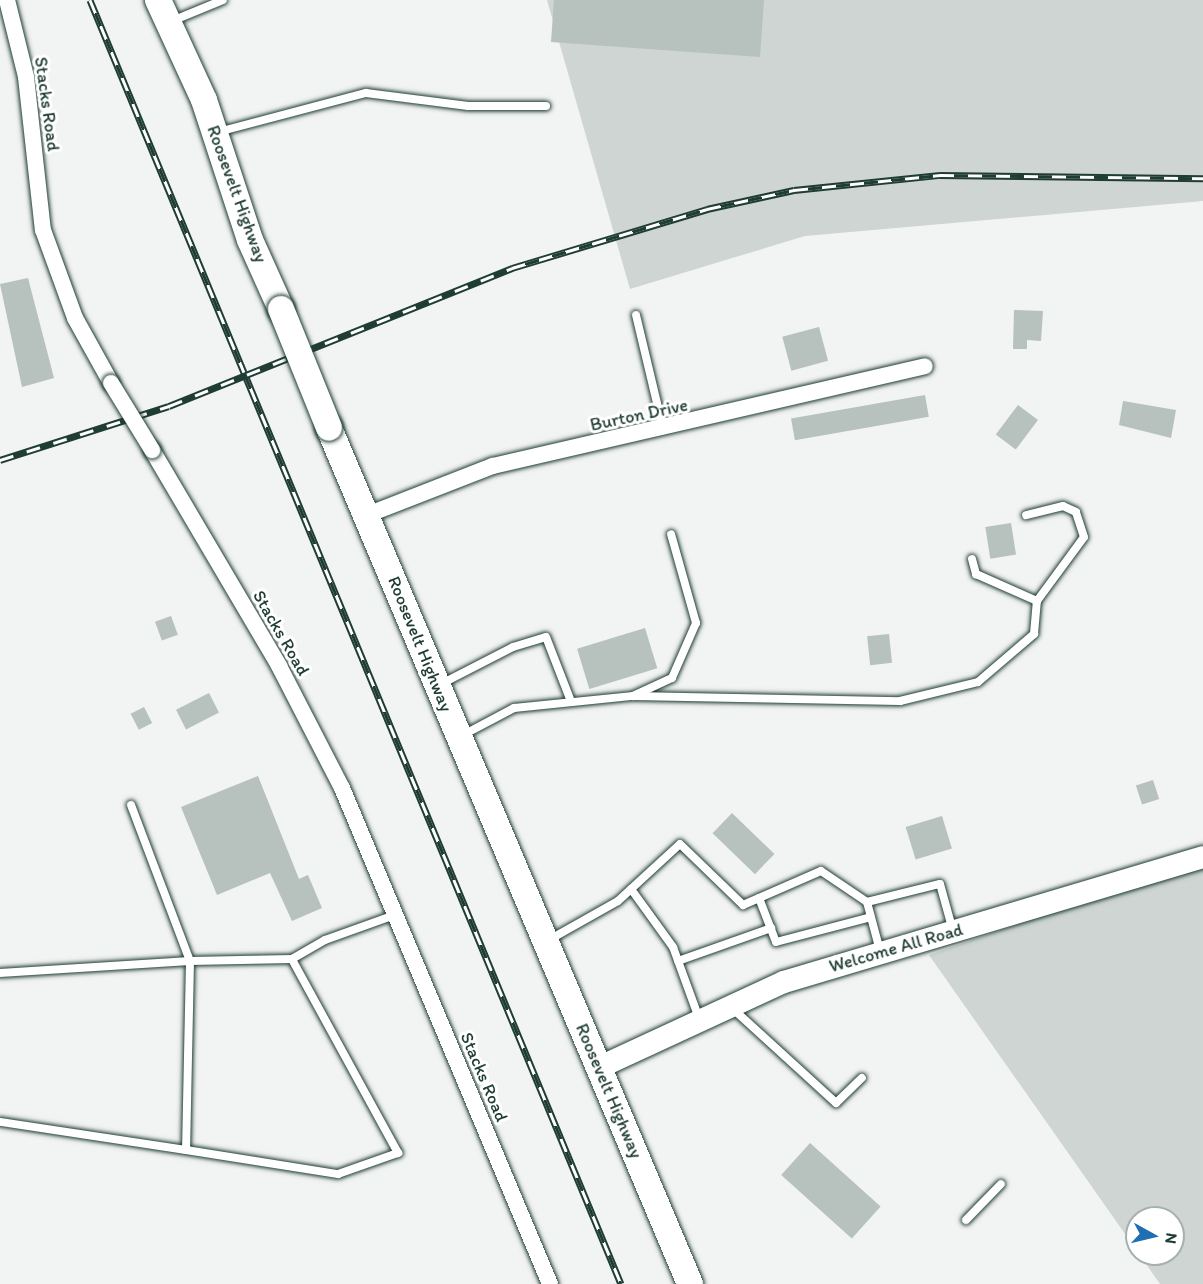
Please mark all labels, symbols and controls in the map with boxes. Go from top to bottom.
street label: Stacks Road [30,56,64,152]
street label: Roosevelt Highway [202,123,272,265]
street label: Burton Drive [588,394,690,436]
street label: Roosevelt Highway [383,573,457,715]
street label: Stacks Road [248,587,314,679]
street label: Welcome All Road [827,919,965,977]
street label: Roosevelt Highway [571,1021,647,1161]
street label: Stacks Road [456,1029,512,1125]
north arrow [1125,1206,1185,1266]
text: N [1161,1232,1181,1245]

